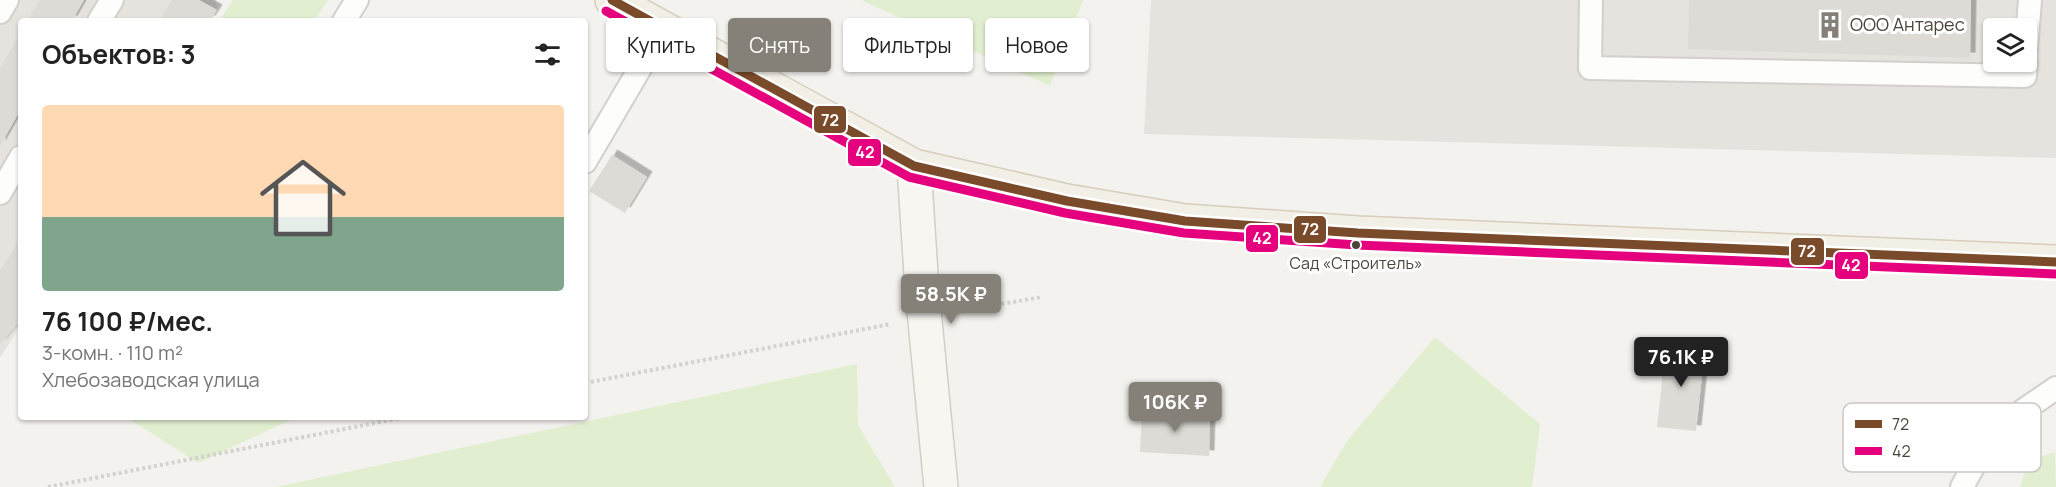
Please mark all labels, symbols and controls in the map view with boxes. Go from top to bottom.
building icon: ООО Антарес [1815,10,1845,40]
place label: ООО Антарес [1850,12,1965,36]
chip: Купить [606,18,716,72]
chip: Снять [728,18,831,72]
chip: Фильтры [843,18,973,72]
chip: Новое [985,18,1089,72]
map controls [1983,18,2037,72]
button: layers [1983,18,2037,72]
text: Объектов: 3 [42,36,196,72]
icon: filters [531,38,564,71]
line badge: 72 [813,105,847,134]
text: 72 [821,109,839,131]
line badge: 42 [847,138,882,167]
text: 42 [855,141,875,163]
icon: home [249,144,357,252]
line badge: 72 [1293,215,1327,244]
text: 72 [1301,218,1319,240]
line badge: 42 [1245,224,1279,253]
text: 42 [1252,227,1272,249]
line badge: 72 [1790,237,1825,266]
marker: Сад «Строитель» [1350,239,1362,251]
text: 72 [1798,240,1816,262]
line badge: 42 [1834,251,1869,280]
place label: Сад «Строитель» [1289,252,1423,274]
text: 42 [1841,254,1861,276]
pin: 58.5K ₽ [896,274,1006,325]
text: 58.5K ₽ [915,280,987,307]
text: 76 100 ₽/мес. [42,303,213,339]
pin: 76.1K ₽ [1626,337,1736,388]
text: 3-комн. · 110 m² [42,339,183,366]
text: 76.1K ₽ [1648,343,1714,370]
text: Хлебозаводская улица [42,366,260,393]
pin: 106K ₽ [1126,382,1224,433]
text: 106K ₽ [1143,388,1207,415]
legend [1843,403,2041,472]
text: 72 [1892,413,1909,435]
text: 42 [1892,440,1911,462]

